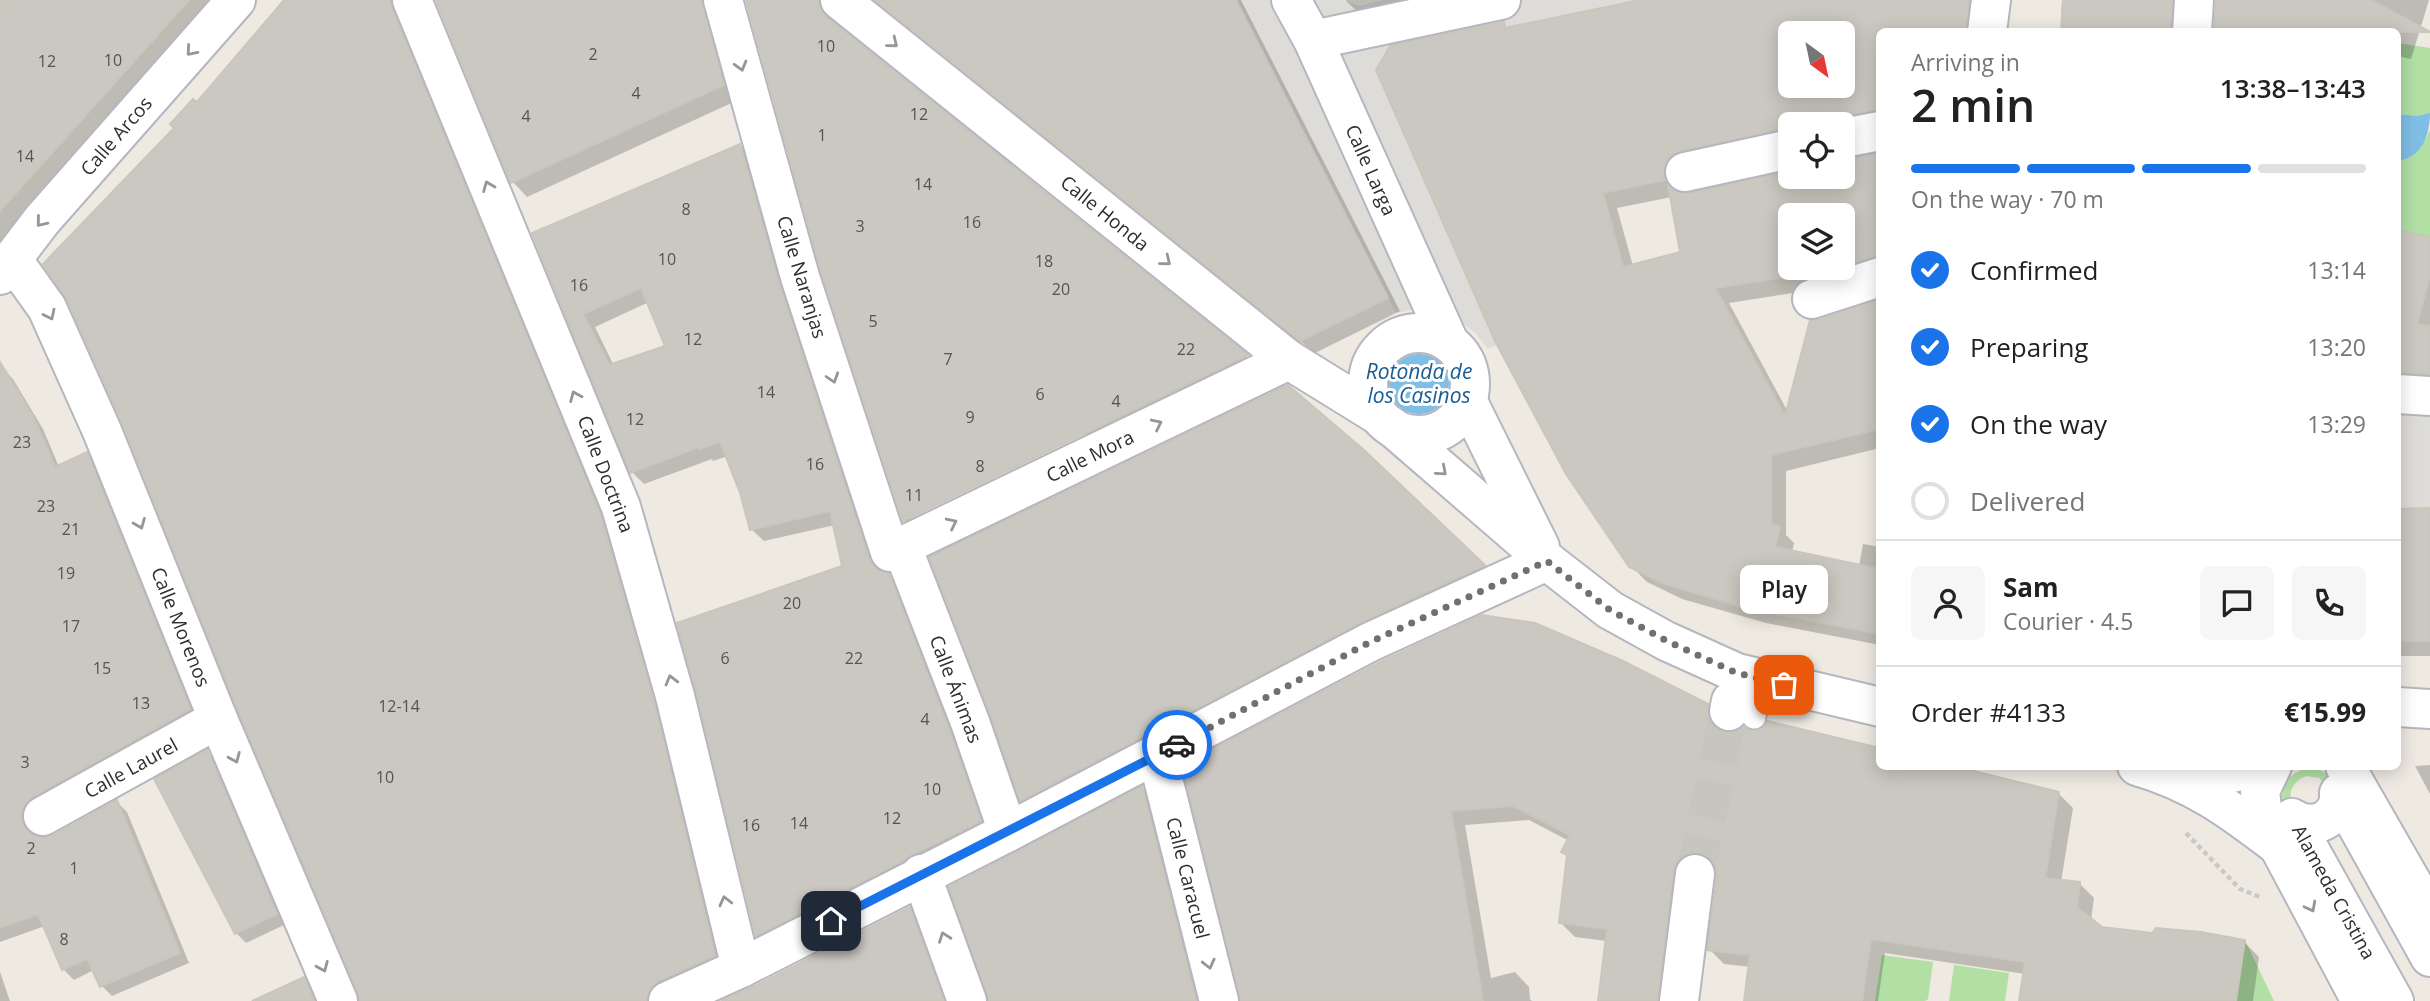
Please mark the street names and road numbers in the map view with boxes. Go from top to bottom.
street label: Calle Arcos [74,91,158,181]
street label: Calle Larga [1339,120,1403,220]
street label: Calle Honda [1055,169,1155,257]
street label: Calle Naranjas [771,212,833,342]
street label: Calle Doctrina [572,412,640,536]
street label: Calle Mora [1042,424,1138,488]
street label: Calle Morenos [145,563,217,691]
street label: Calle Ánimas [924,631,988,747]
street label: Calle Laurel [80,732,182,804]
street label: Calle Caracuel [1160,814,1216,942]
street label: Alameda Cristina [2286,820,2382,964]

